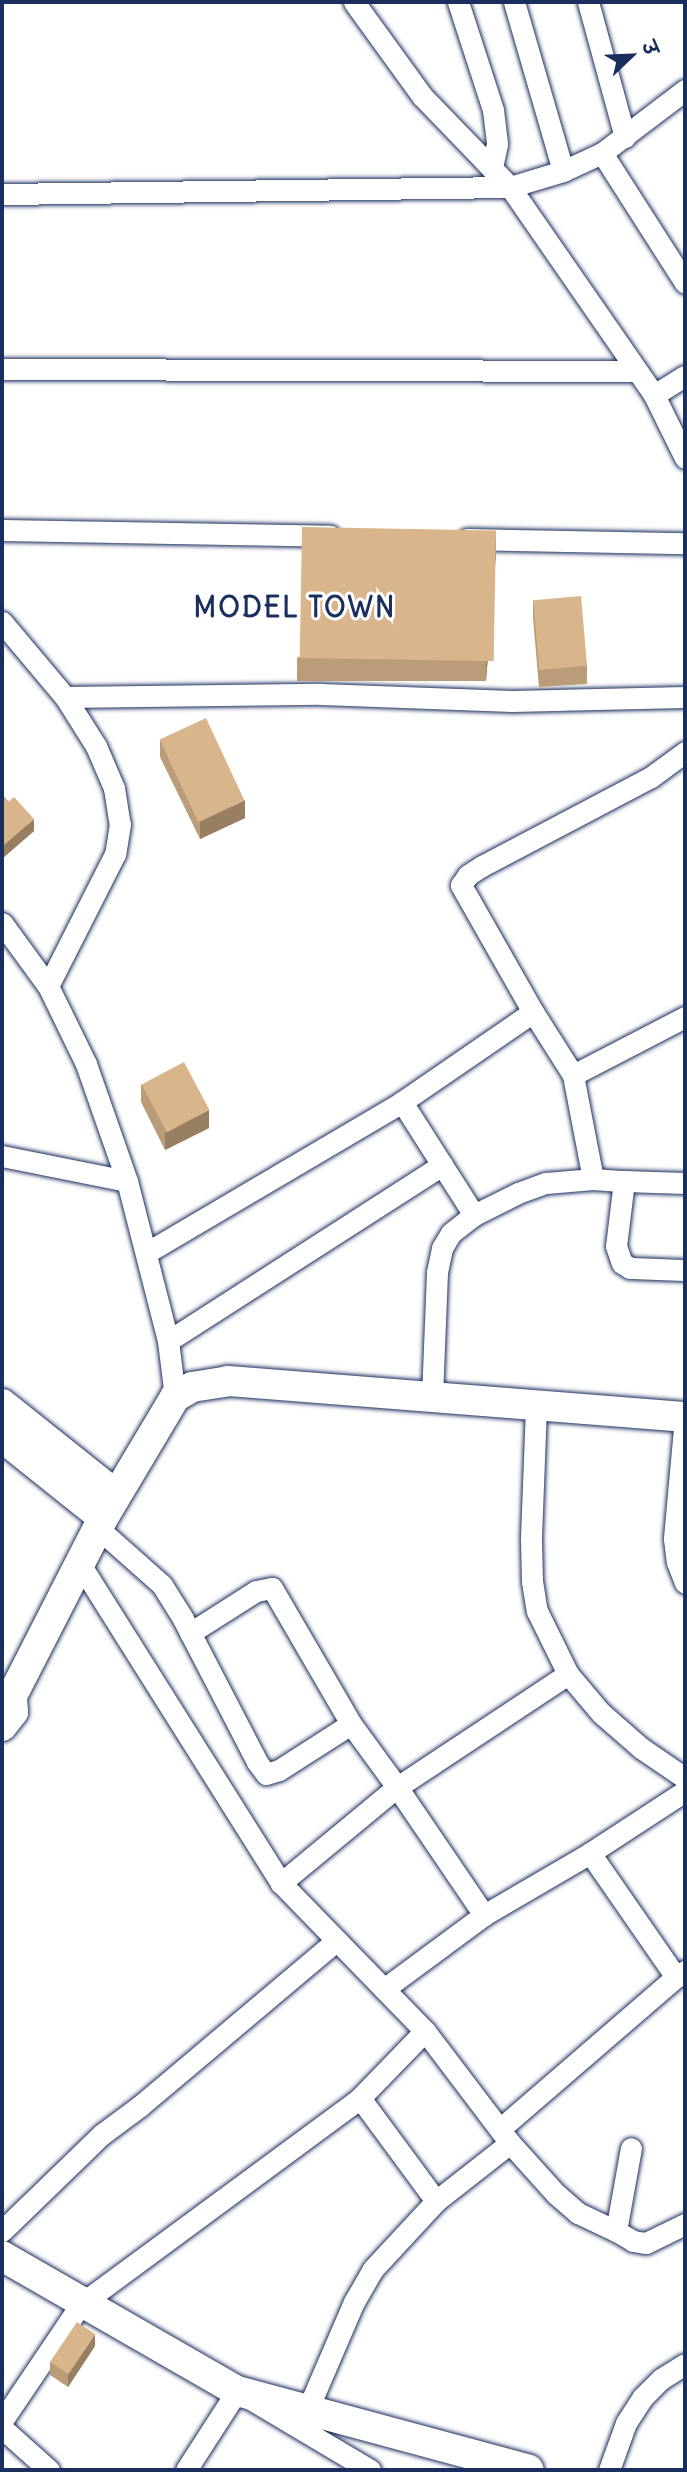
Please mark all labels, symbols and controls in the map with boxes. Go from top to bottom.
north arrow [596,21,666,91]
text: उ [637,37,664,58]
district label: MODEL TOWN [195,590,395,624]

